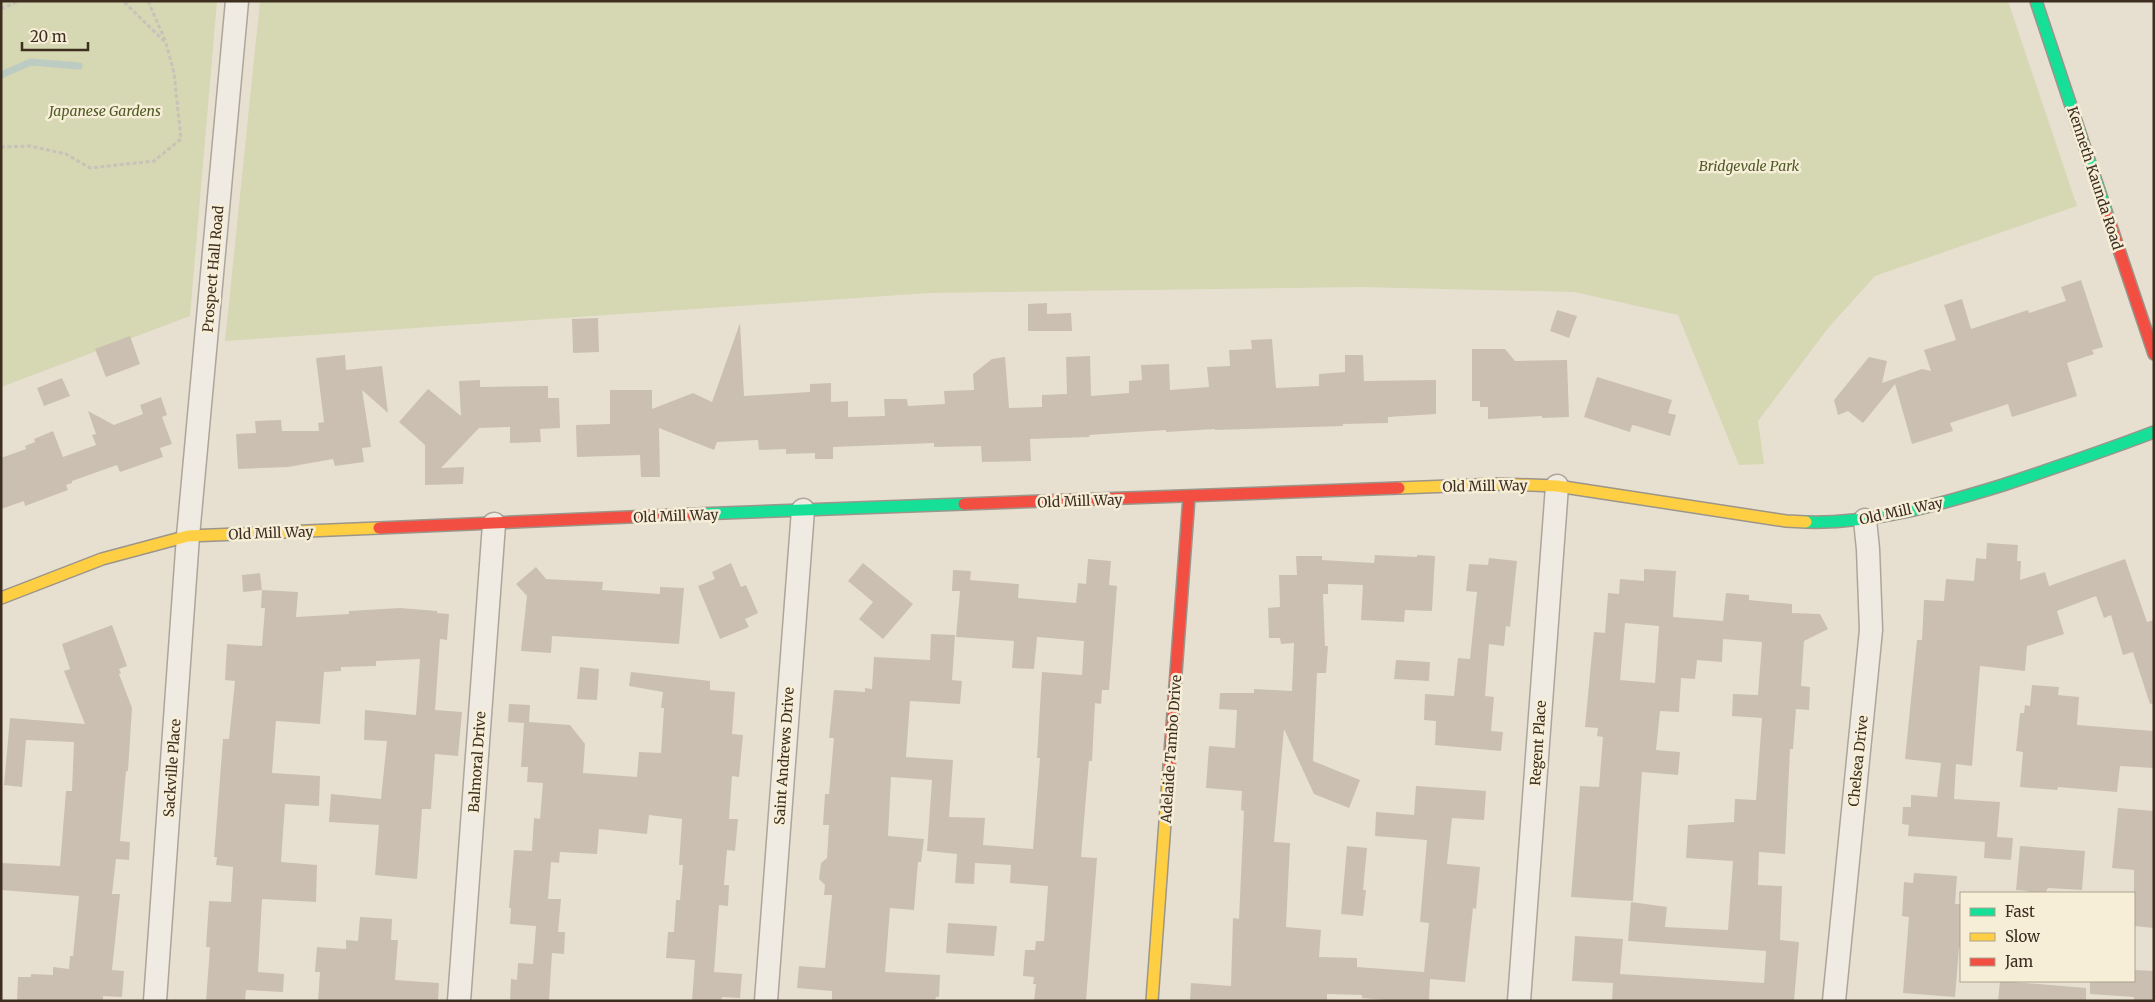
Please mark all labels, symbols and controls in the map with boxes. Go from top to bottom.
scale bar [22,20,89,52]
text: 20 m [30,27,67,46]
park label: Japanese Gardens [47,102,161,120]
street label: Kenneth Kaunda Road [2063,104,2127,252]
park label: Bridgevale Park [1699,157,1800,175]
street label: Prospect Hall Road [199,204,228,333]
street label: Old Mill Way [1442,476,1529,496]
street label: Old Mill Way [1037,490,1124,511]
street label: Old Mill Way [1857,493,1945,529]
street label: Old Mill Way [633,505,720,526]
street label: Old Mill Way [228,522,315,543]
street label: Adelaide Tambo Drive [1157,674,1185,825]
street label: Saint Andrews Drive [770,687,798,825]
street label: Regent Place [1526,700,1550,786]
street label: Balmoral Drive [464,711,490,813]
street label: Chelsea Drive [1844,715,1872,807]
street label: Sackville Place [160,718,184,818]
legend [1960,892,2135,982]
text: Fast [2005,902,2035,921]
text: Slow [2005,927,2040,946]
text: Jam [2004,952,2033,971]

